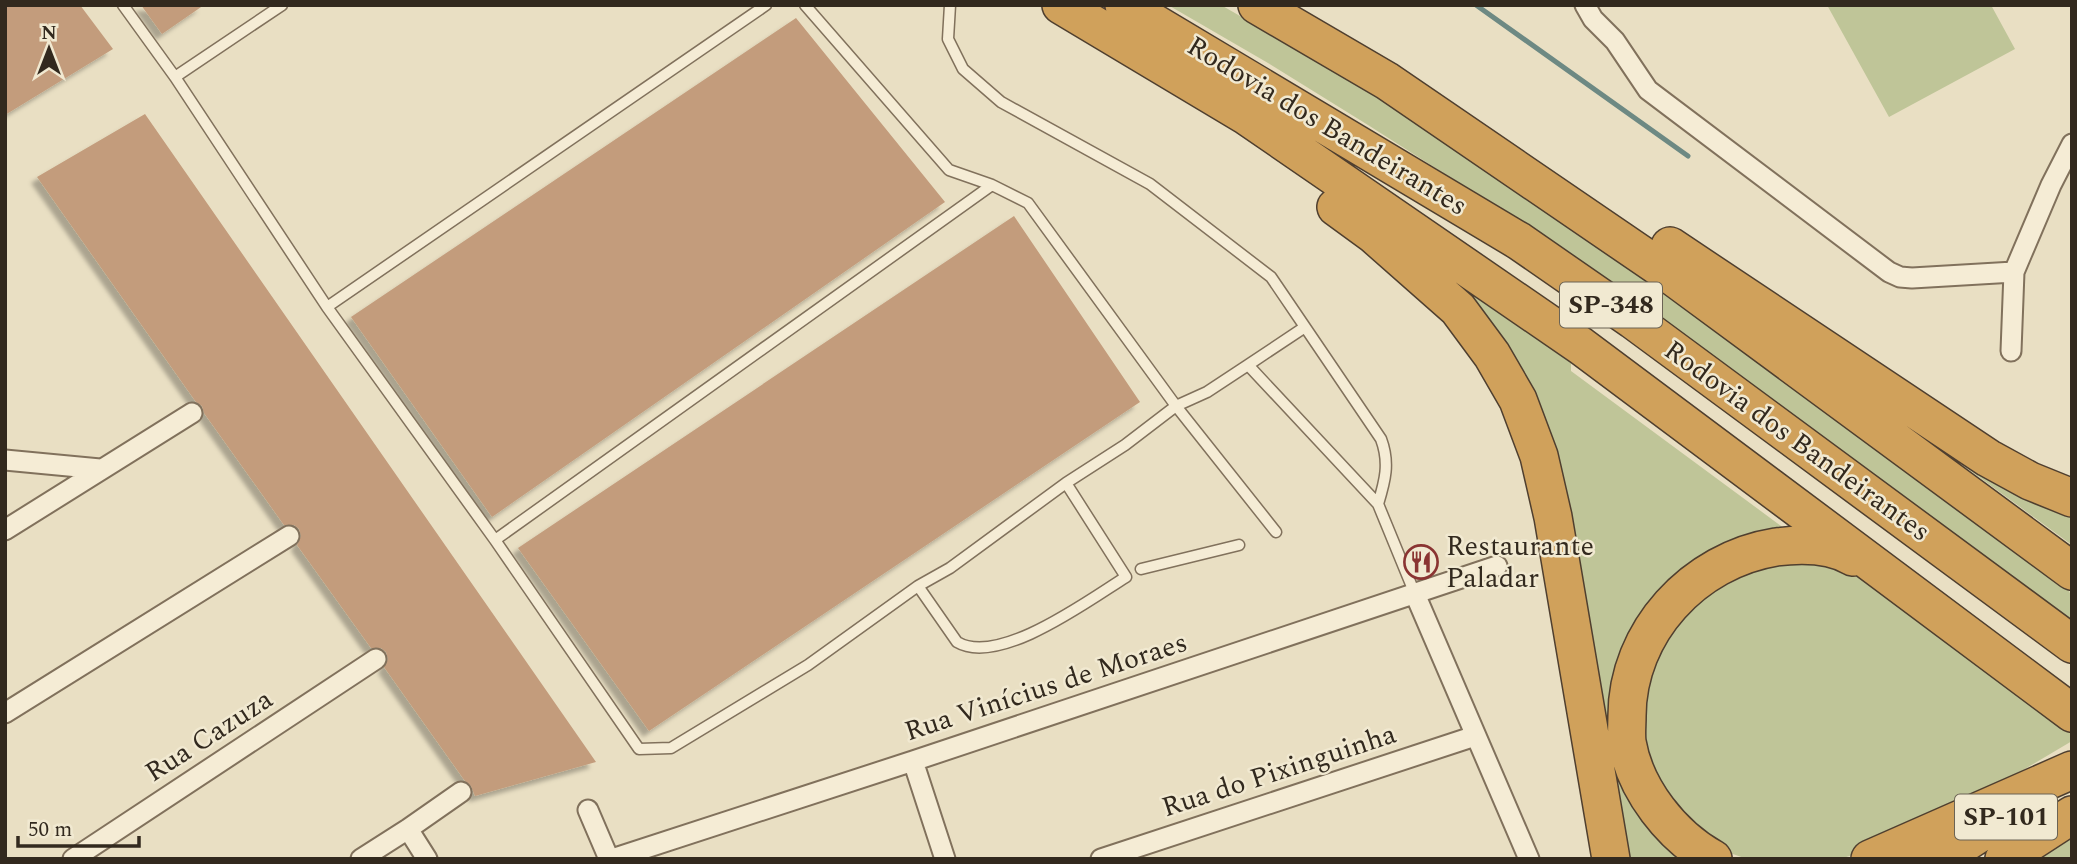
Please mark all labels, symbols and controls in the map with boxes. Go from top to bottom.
north arrow [14,14,84,84]
text: N [41,19,57,48]
street label: Rodovia dos Bandeirantes [1179,25,1475,227]
road number: SP-348 [1560,282,1662,328]
street label: Rodovia dos Bandeirantes [1655,329,1939,553]
place label: Restaurante Paladar [1446,525,1594,600]
restaurant icon: Restaurante Paladar [1402,543,1440,581]
street label: Rua Vinícius de Moraes [899,621,1193,753]
street label: Rua Cazuza [136,678,282,794]
street label: Rua do Pixinguinha [1156,713,1402,829]
road number: SP-101 [1955,794,2057,839]
scale bar [18,804,138,848]
text: 50 m [28,814,72,846]

